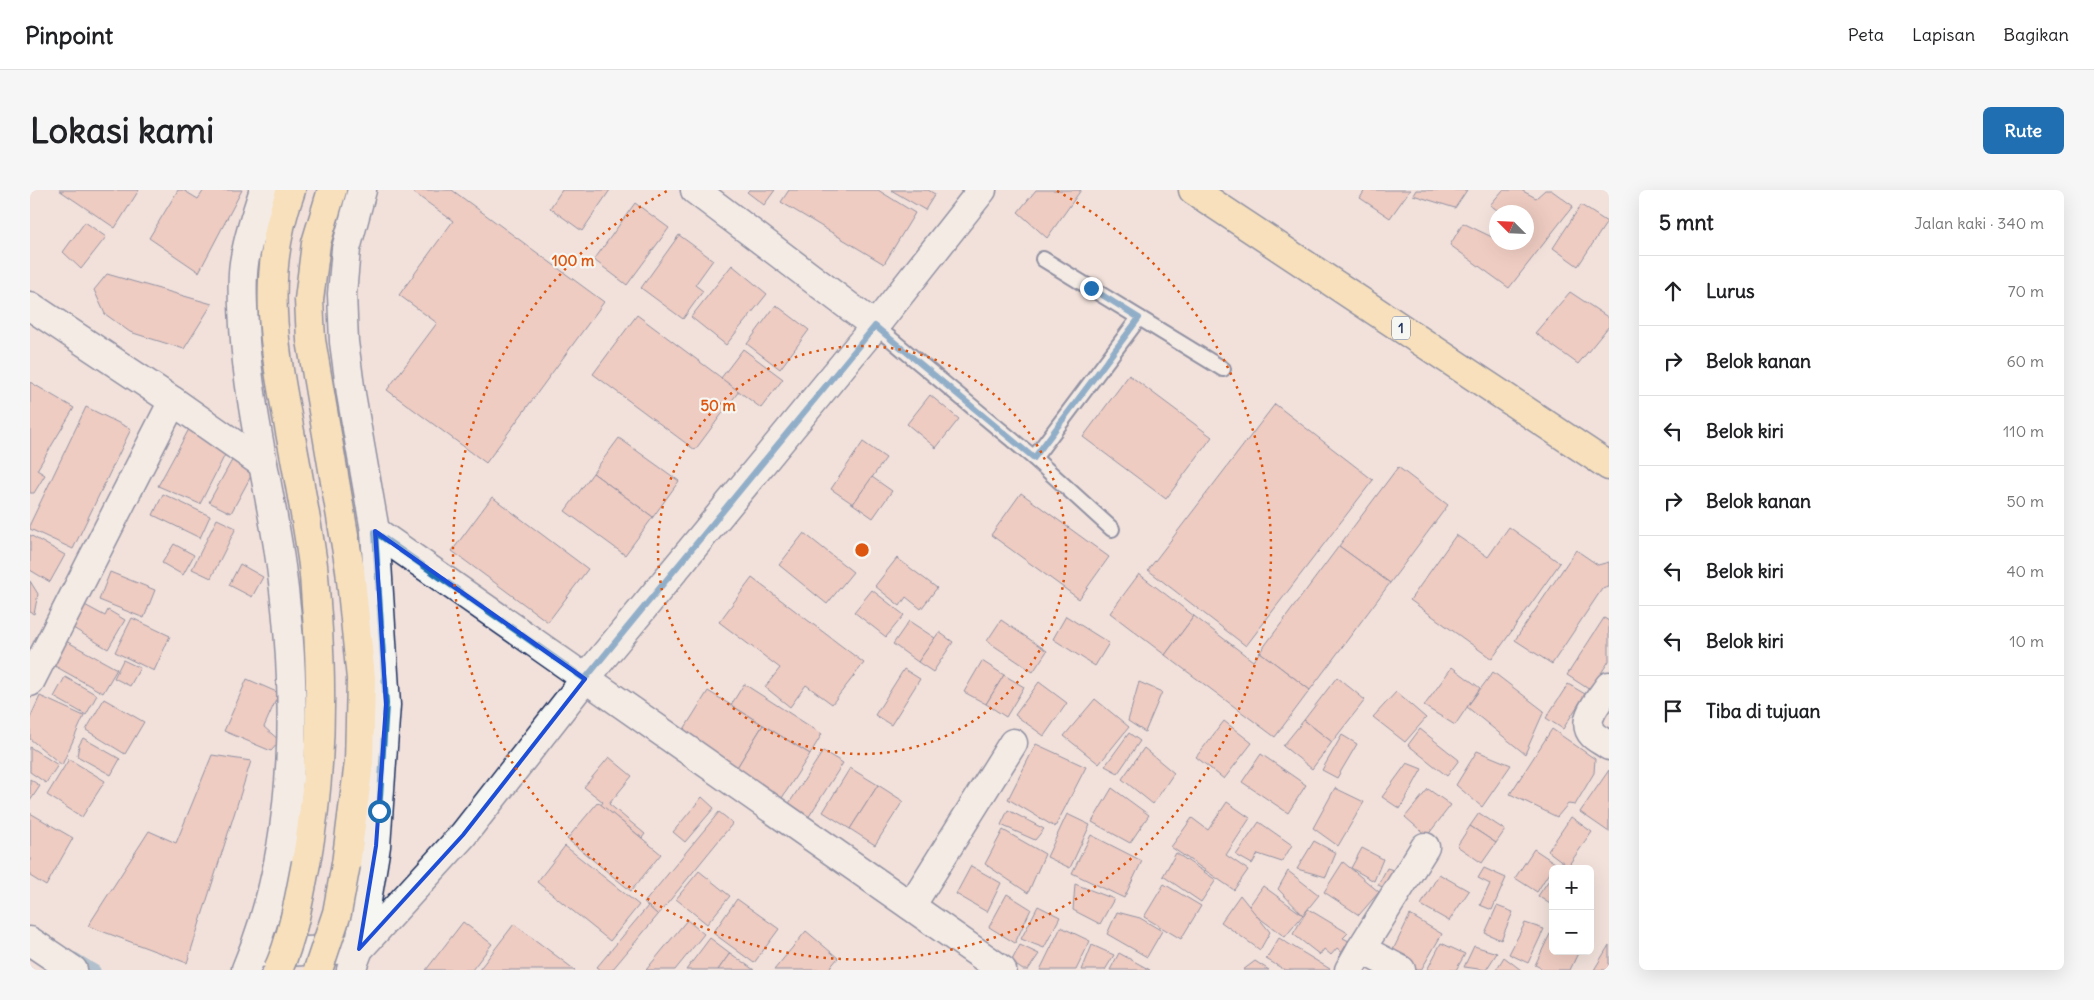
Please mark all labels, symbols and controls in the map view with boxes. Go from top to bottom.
text: Pinpoint [25,20,113,50]
text: Peta [1848,23,1884,46]
text: Lapisan [1912,23,1975,46]
text: Bagikan [2003,23,2069,46]
button: Rute [1983,107,2064,154]
text: Lokasi kami [30,108,214,152]
north arrow [1489,205,1534,250]
text: 5 mnt [1659,209,1714,236]
text: Jalan kaki · 340 m [1914,213,2044,233]
text: 100 m [552,251,594,270]
route end [1080,277,1103,300]
icon: ahead [1659,277,1687,305]
text: Lurus [1706,279,1755,303]
text: 70 m [2008,281,2044,301]
road number: 1 [1392,316,1410,340]
icon: right [1659,347,1687,375]
text: Belok kanan [1706,349,1811,373]
text: 60 m [2006,351,2044,371]
text: 50 m [700,396,736,415]
icon: left [1659,417,1687,445]
text: Belok kiri [1706,419,1784,443]
text: 110 m [2003,421,2044,441]
icon: right [1659,487,1687,515]
text: Belok kanan [1706,489,1811,513]
text: 50 m [2006,491,2044,511]
centre of rings [853,541,871,559]
icon: left [1659,557,1687,585]
text: Belok kiri [1706,559,1784,583]
text: 40 m [2006,561,2044,581]
icon: left [1659,627,1687,655]
text: Belok kiri [1706,629,1784,653]
text: 10 m [2009,631,2044,651]
icon: arrive [1659,697,1687,725]
text: Tiba di tujuan [1706,699,1821,723]
route start [368,800,391,823]
map controls [1549,865,1594,955]
button: + [1549,865,1594,910]
button: − [1549,910,1594,955]

